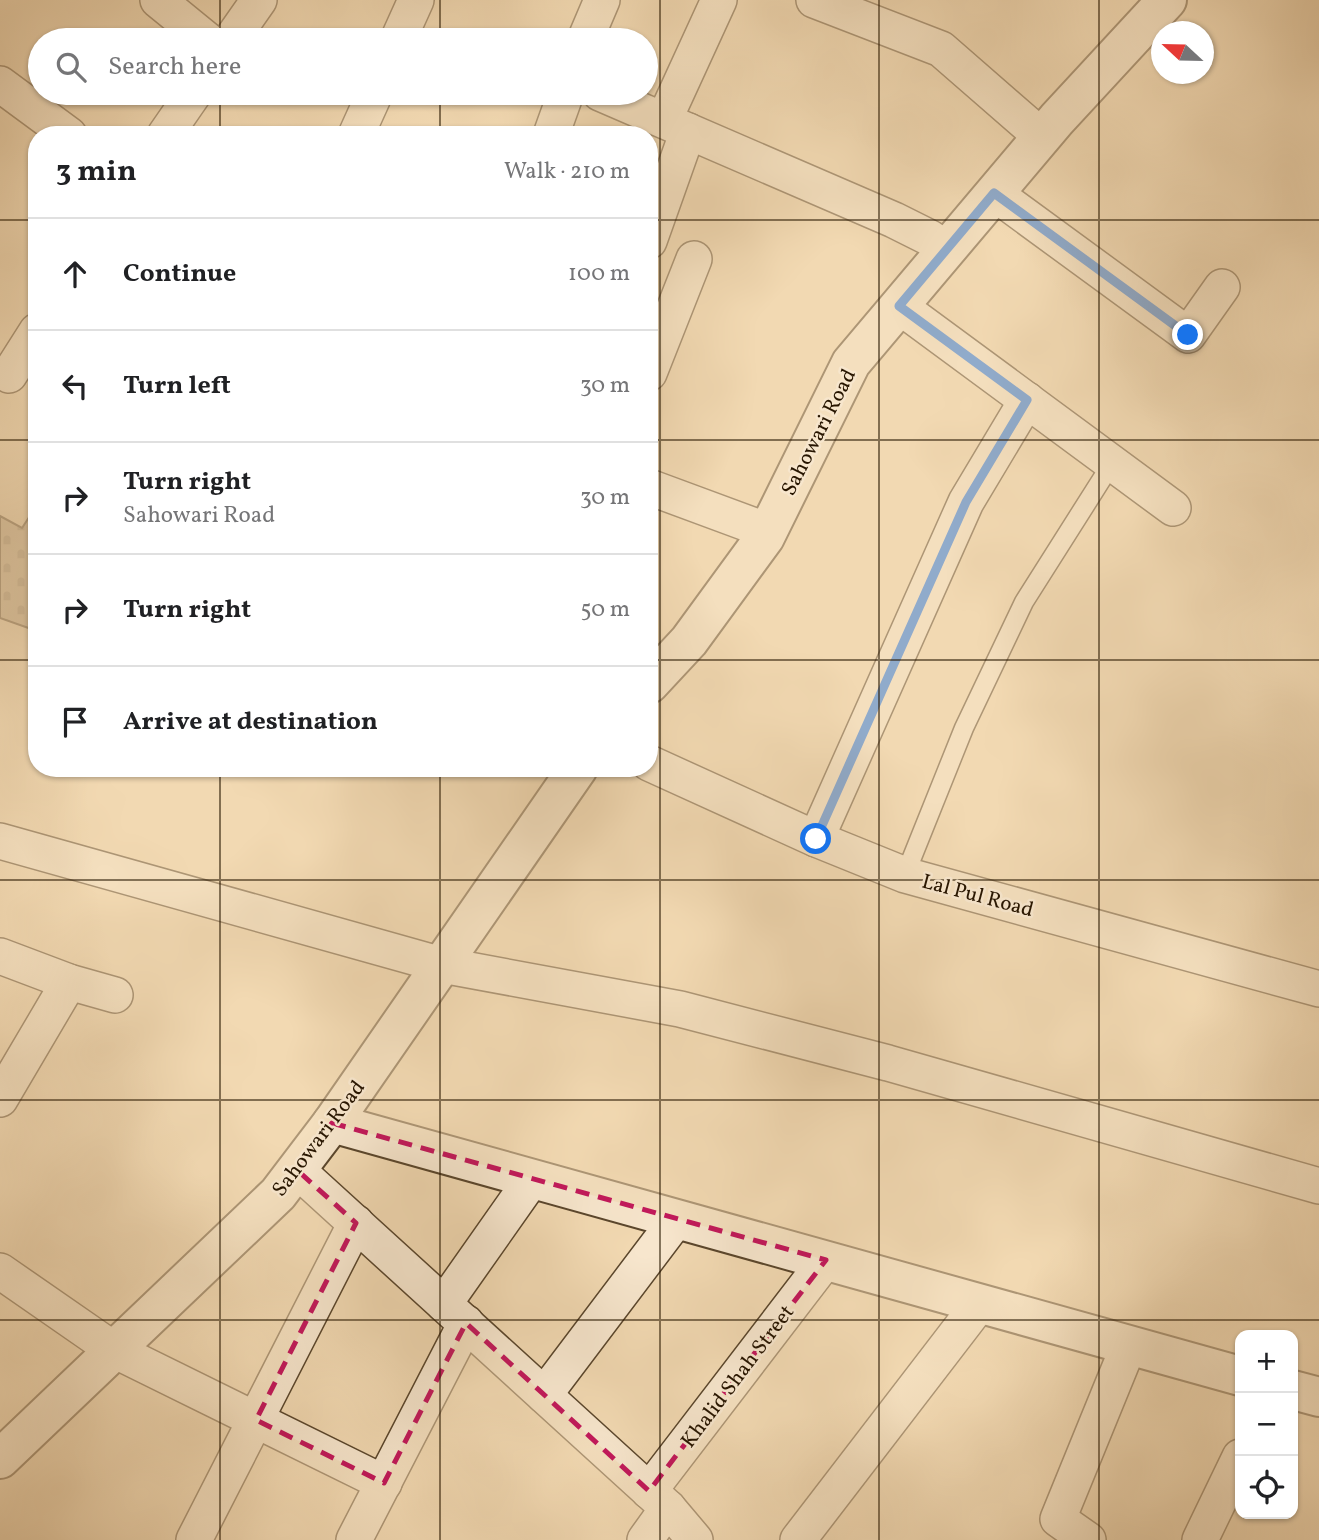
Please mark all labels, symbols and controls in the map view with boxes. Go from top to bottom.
north arrow [1151,21,1214,84]
search box [28,28,658,105]
icon: search [52,48,90,86]
text: Search here [108,49,241,85]
text: 3 min [56,151,137,193]
text: Walk · 210 m [504,156,630,188]
icon: ahead [56,255,94,293]
text: Continue [123,256,236,292]
text: 100 m [568,258,630,290]
route end [1172,319,1203,350]
street label: Sahowari Road [775,364,864,501]
icon: left [56,367,94,405]
text: Turn left [123,368,231,404]
text: 30 m [580,370,630,402]
text: Turn right [123,464,251,500]
icon: right [56,479,94,517]
text: 30 m [580,482,630,514]
text: Sahowari Road [123,500,275,532]
icon: right [56,591,94,629]
text: Turn right [123,592,251,628]
text: 50 m [581,594,630,626]
icon: arrive [56,703,94,741]
text: Arrive at destination [123,704,378,740]
route start [800,823,831,854]
street label: Lal Pul Road [918,868,1037,925]
street label: Sahowari Road [266,1075,373,1203]
street label: Khalid Shah Street [675,1299,802,1454]
map controls [1235,1330,1298,1519]
button: + [1235,1330,1298,1393]
button: − [1235,1393,1298,1456]
button: locate [1235,1456,1298,1519]

